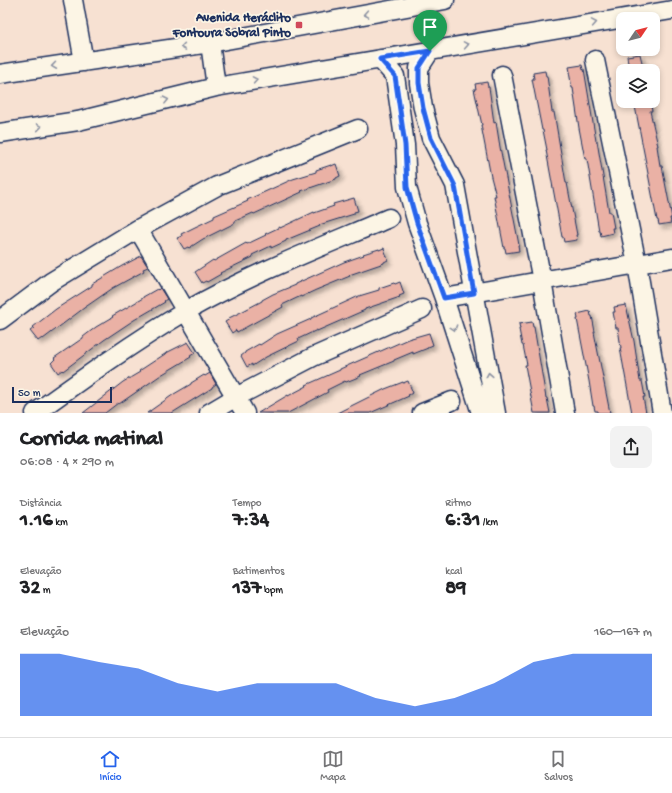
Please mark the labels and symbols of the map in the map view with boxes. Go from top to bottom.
one-way arrow [363,9,369,18]
pin [413,10,447,51]
place label: Avenida Heráclito Fontoura Sobral Pinto [172,11,291,41]
north arrow [616,12,660,56]
one-way arrow [591,19,597,28]
marker: Avenida Heráclito Fontoura Sobral Pinto [294,20,304,30]
one-way arrow [463,41,469,49]
one-way arrow [179,42,186,51]
one-way arrow [51,61,57,70]
one-way arrow [252,76,258,85]
one-way arrow [162,96,169,104]
one-way arrow [35,123,42,132]
one-way arrow [449,325,458,332]
one-way arrow [485,371,494,378]
scale bar [12,385,112,404]

